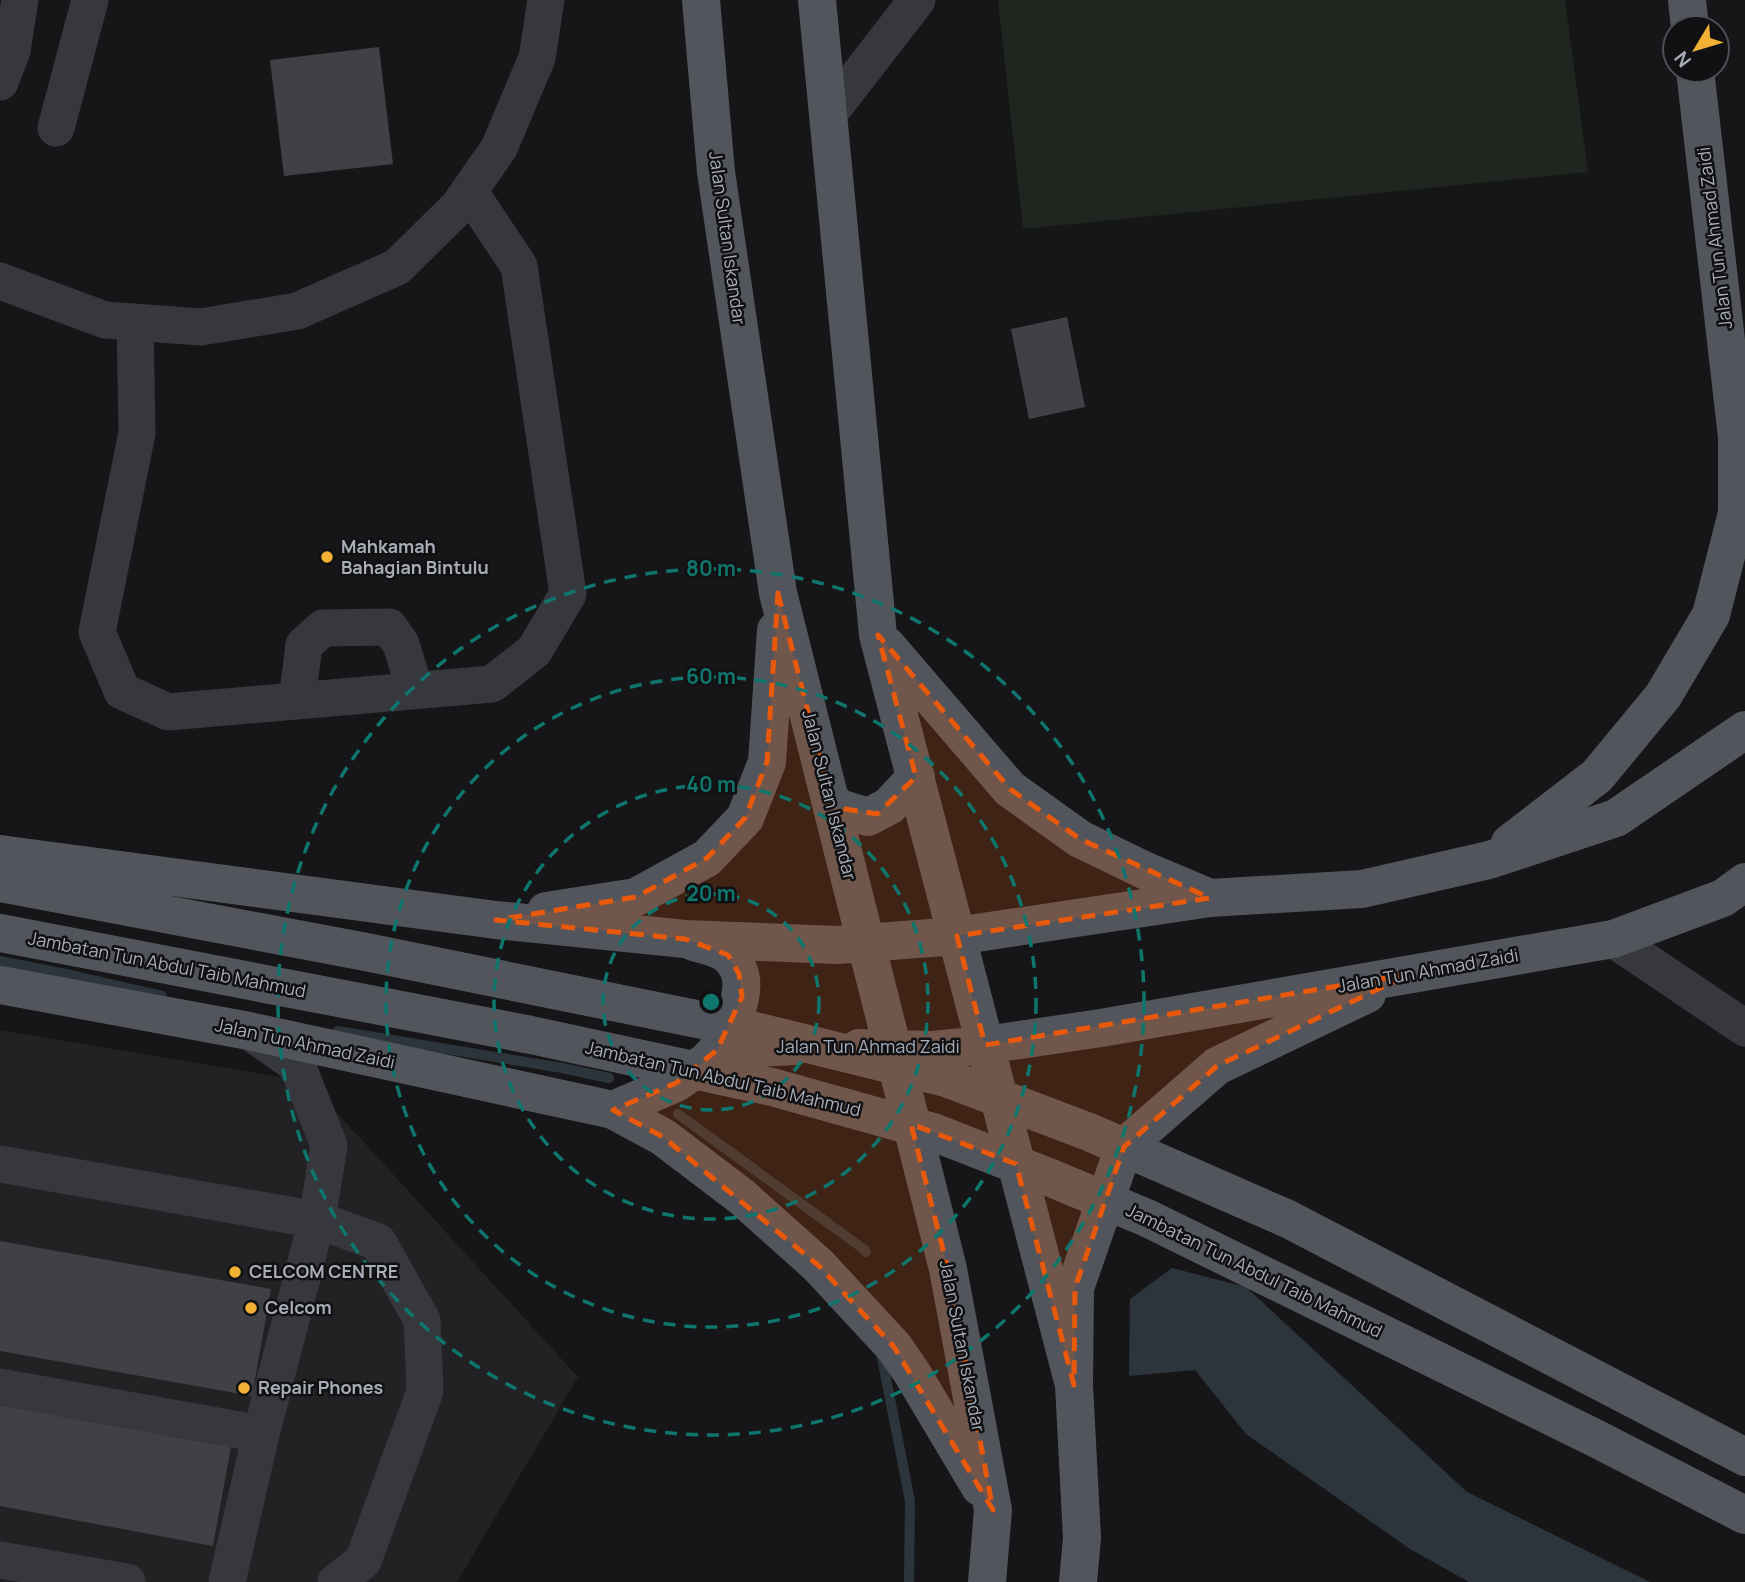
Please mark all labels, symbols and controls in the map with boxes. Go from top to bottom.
north arrow [1661,14,1731,84]
text: N [1668,46,1697,73]
street label: Jalan Tun Ahmad Zaidi [1691,146,1737,331]
street label: Jalan Sultan Iskandar [704,150,752,327]
place label: Mahkamah Bahagian Bintulu [341,534,489,579]
marker: Mahkamah Bahagian Bintulu [319,549,335,565]
text: 80 m [686,554,736,582]
text: 60 m [686,662,736,690]
street label: Jalan Sultan Iskandar [797,707,863,883]
text: 40 m [686,770,736,798]
text: 20 m [686,879,736,907]
street label: Jambatan Tun Abdul Taib Mahmud [26,925,308,1003]
street label: Jalan Tun Ahmad Zaidi [1335,942,1520,998]
centre of rings [699,990,723,1014]
street label: Jalan Tun Ahmad Zaidi [213,1012,397,1074]
street label: Jalan Tun Ahmad Zaidi [776,1034,960,1058]
street label: Jambatan Tun Abdul Taib Mahmud [583,1035,863,1121]
street label: Jambatan Tun Abdul Taib Mahmud [1122,1197,1387,1343]
street label: Jalan Sultan Iskandar [935,1258,992,1434]
place label: CELCOM CENTRE [249,1259,398,1283]
marker: CELCOM CENTRE [227,1264,243,1280]
place label: Celcom [265,1295,332,1319]
marker: Celcom [243,1300,259,1316]
place label: Repair Phones [258,1375,384,1399]
marker: Repair Phones [236,1380,252,1396]

